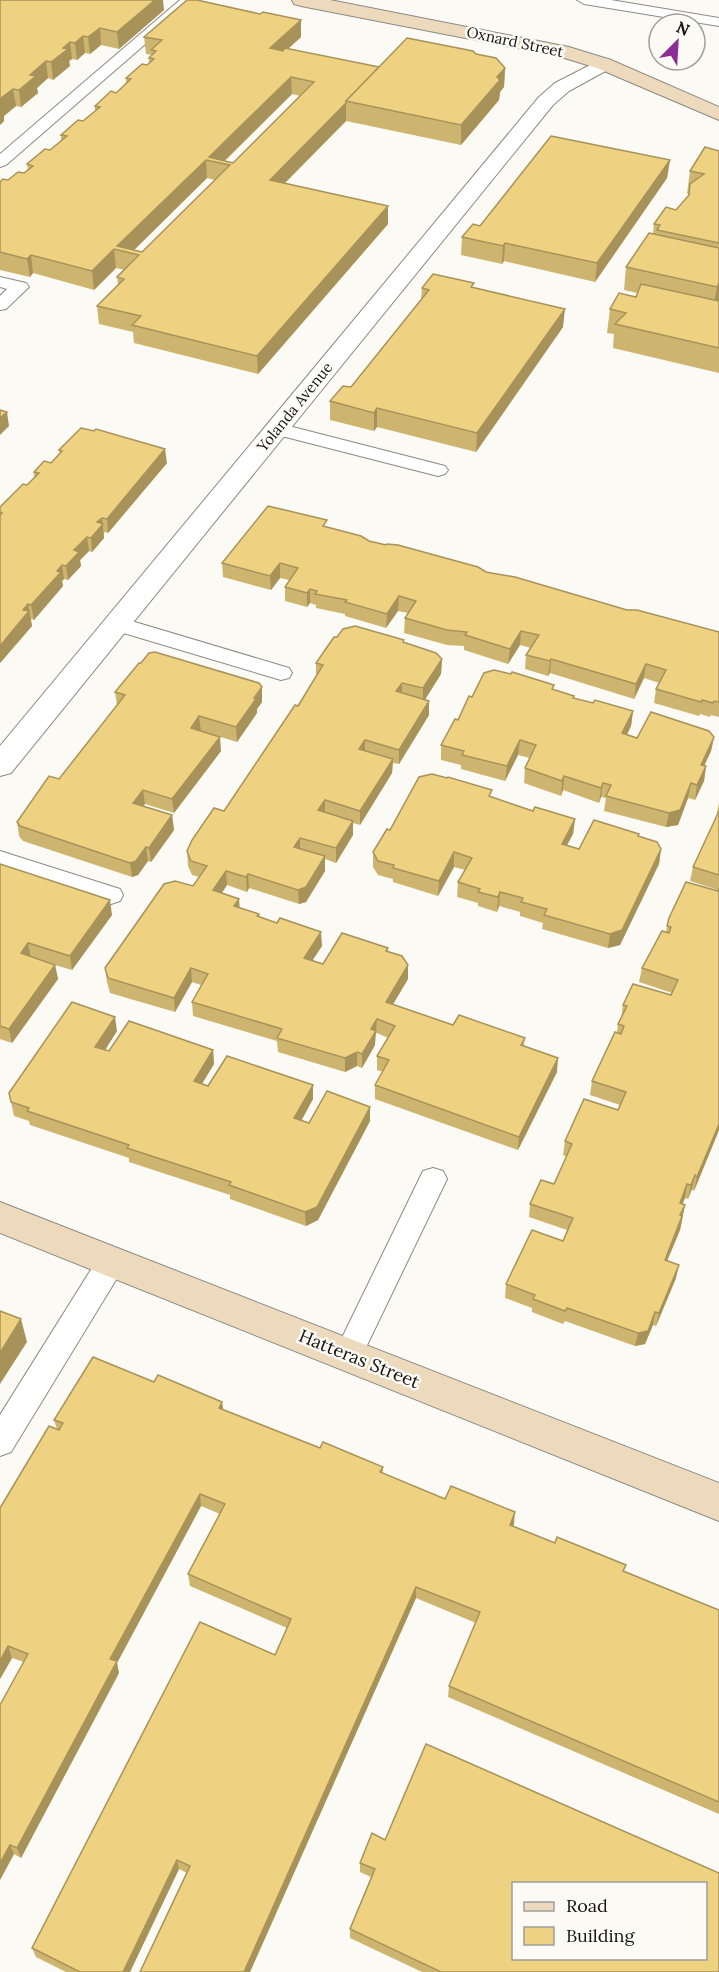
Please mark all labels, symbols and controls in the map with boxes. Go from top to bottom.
north arrow [647,12,707,72]
text: N [673,17,693,40]
street label: Oxnard Street [465,22,565,61]
street label: Yolanda Avenue [252,358,337,456]
street label: Hatteras Street [296,1324,423,1393]
legend [512,1882,707,1960]
text: Road [566,1894,608,1917]
text: Building [566,1924,636,1947]

